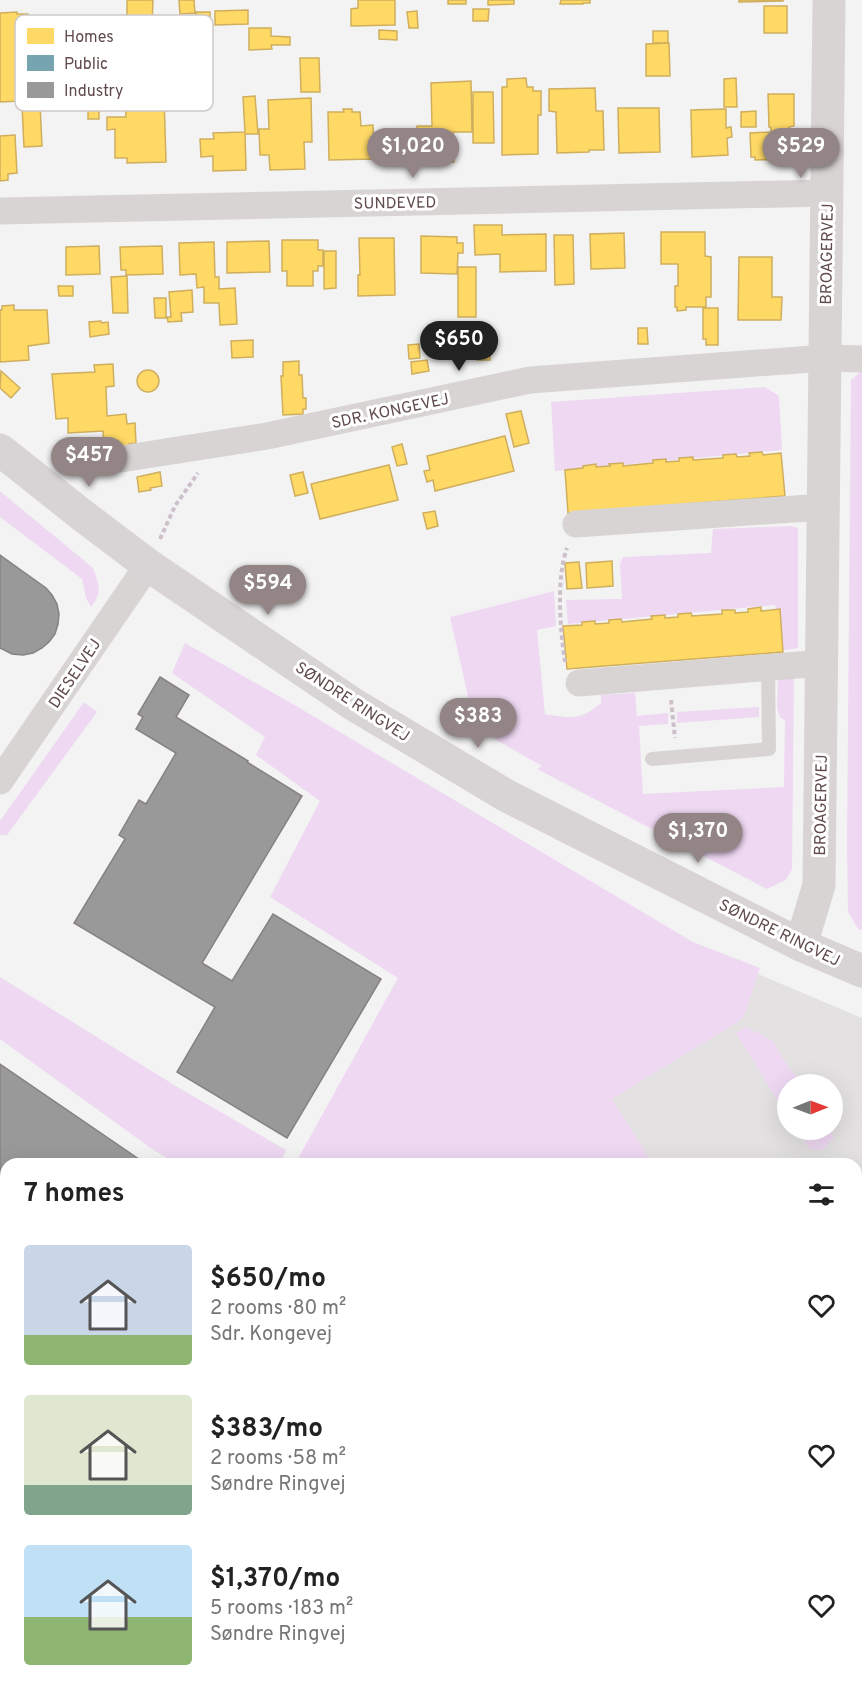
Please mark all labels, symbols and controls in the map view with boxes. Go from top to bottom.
legend [15,15,213,111]
text: Homes [64,28,114,48]
text: Public [64,55,108,75]
text: Industry [64,82,123,102]
pin: $1,020 [364,128,462,179]
pin: $529 [765,128,837,179]
text: $1,020 [381,134,445,160]
text: $529 [777,134,825,160]
street label: SUNDEVED [354,193,436,215]
street label: BROAGERVEJ [817,203,839,305]
pin: $650 [423,321,495,372]
text: $650 [434,327,484,353]
street label: SDR. KONGEVEJ [330,390,451,434]
pin: $457 [53,437,125,488]
text: $457 [65,443,113,469]
pin: $594 [232,565,304,616]
text: $594 [243,571,293,597]
street label: DIESELVEJ [45,636,106,713]
street label: SØNDRE RINGVEJ [291,658,413,747]
pin: $383 [442,698,514,749]
text: $383 [454,704,502,730]
street label: BROAGERVEJ [811,754,833,856]
pin: $1,370 [649,813,747,864]
text: $1,370 [668,819,728,845]
street label: SØNDRE RINGVEJ [715,896,843,972]
north arrow [777,1074,843,1140]
map controls [777,1074,843,1140]
text: 7 homes [24,1178,124,1211]
icon: filters [805,1178,838,1211]
text: $650/mo [210,1263,326,1296]
icon: home [72,1269,144,1341]
icon: heart [805,1289,838,1322]
text: 2 rooms · 80 m² [210,1296,346,1322]
text: Sdr. Kongevej [210,1322,332,1348]
text: $383/mo [210,1413,323,1446]
icon: home [72,1419,144,1491]
icon: heart [805,1439,838,1472]
text: 2 rooms · 58 m² [210,1446,346,1472]
text: Søndre Ringvej [210,1472,346,1498]
text: $1,370/mo [210,1563,340,1596]
icon: home [72,1569,144,1641]
icon: heart [805,1589,838,1622]
text: 5 rooms · 183 m² [210,1596,353,1622]
text: Søndre Ringvej [210,1622,346,1648]

